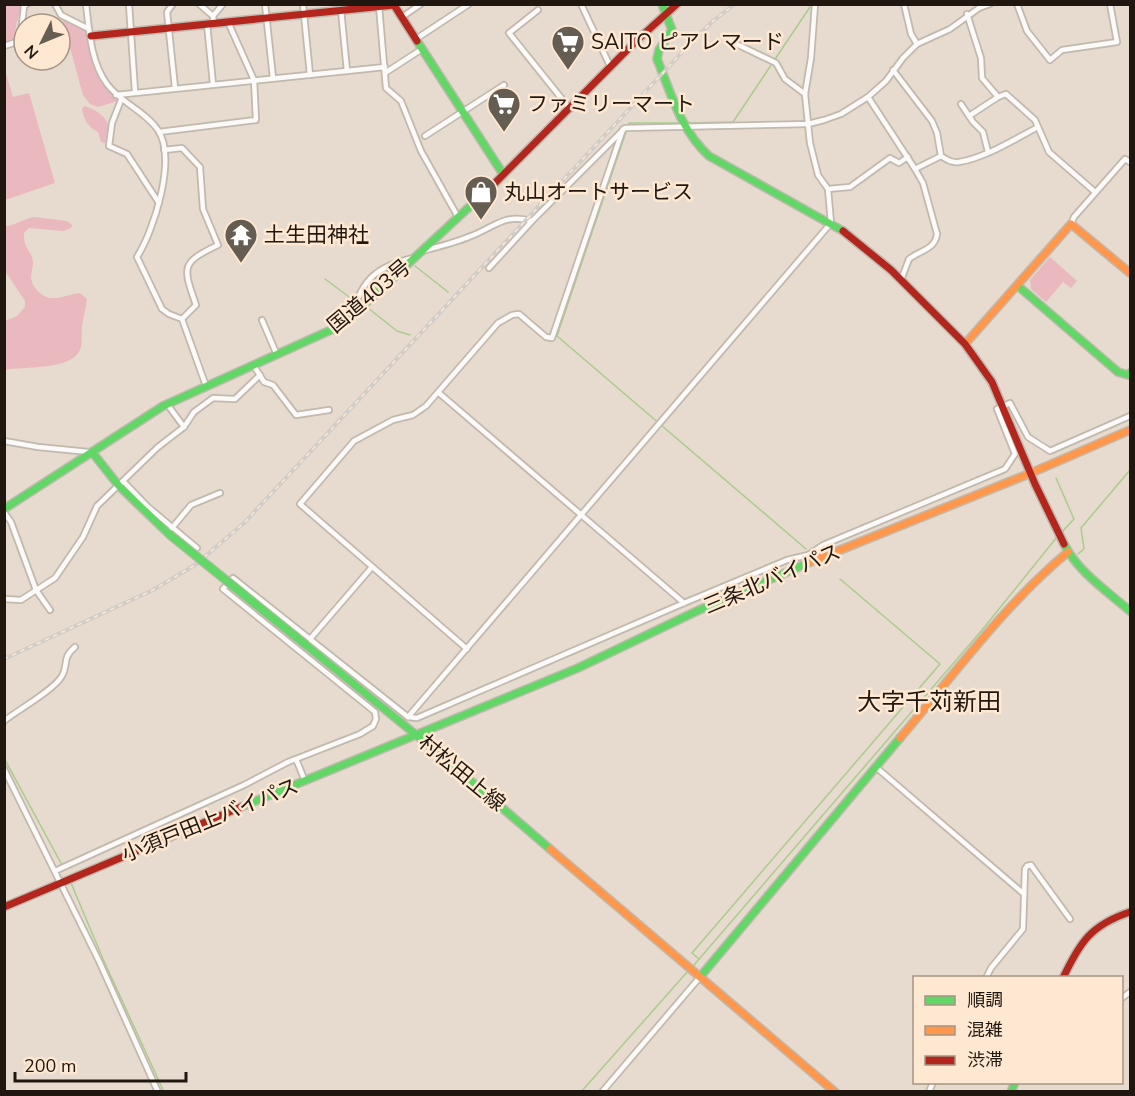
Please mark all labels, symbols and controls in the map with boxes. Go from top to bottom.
north arrow [12,12,72,72]
supermarket icon: SAITO ピアレマード [550,24,586,71]
place label: SAITO ピアレマード [591,28,784,56]
text: N [20,40,44,63]
supermarket icon: ファミリーマート [486,86,522,133]
place label: ファミリーマート [527,90,695,118]
shop icon: 丸山オートサービス [463,174,499,221]
place label: 丸山オートサービス [504,178,693,206]
temple icon: 土生田神社 [223,217,259,264]
place label: 土生田神社 [264,221,369,249]
street label: 国道403号 [321,253,417,339]
street label: 三条北バイパス [699,537,845,621]
district label: 大字千苅新田 [857,686,1001,718]
street label: 村松田上線 [413,729,511,817]
street label: 小須戸田上バイパス [117,772,303,868]
legend [913,976,1123,1084]
text: 順調 [967,988,1003,1012]
text: 混雑 [967,1018,1003,1042]
scale bar [15,1045,186,1083]
text: 渋滞 [967,1048,1003,1072]
text: 200 m [24,1054,76,1078]

